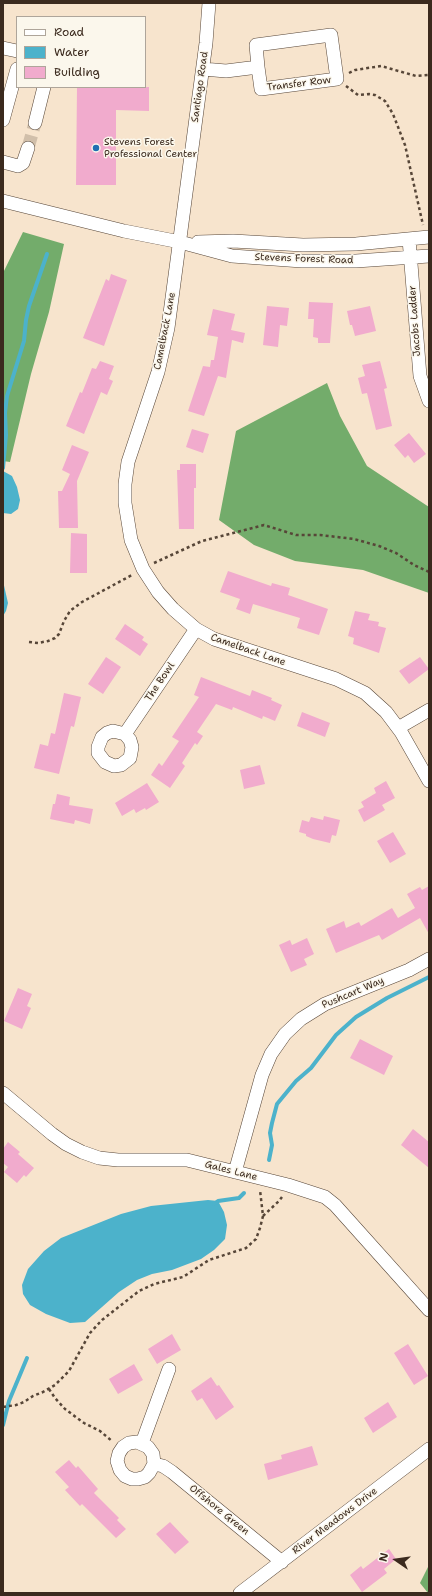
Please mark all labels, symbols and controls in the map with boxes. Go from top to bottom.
legend [16,16,146,88]
text: Road [54,24,84,40]
text: Water [54,44,89,60]
street label: Santiago Road [189,51,211,123]
text: Building [54,64,100,80]
street label: Transfer Row [266,74,332,94]
place label: Stevens Forest Professional Center [104,136,197,160]
marker: Stevens Forest Professional Center [91,143,101,153]
street label: Stevens Forest Road [254,251,354,267]
street label: Jacobs Ladder [407,285,423,357]
street label: Camelback Lane [152,291,178,371]
street label: Camelback Lane [209,632,287,668]
street label: The Bowl [143,660,177,704]
street label: Pushcart Way [320,975,386,1011]
street label: Gales Lane [203,1159,259,1183]
street label: Offshore Green [187,1482,251,1538]
street label: River Meadows Drive [290,1485,380,1557]
north arrow [376,1540,416,1580]
text: N [376,1551,392,1563]

